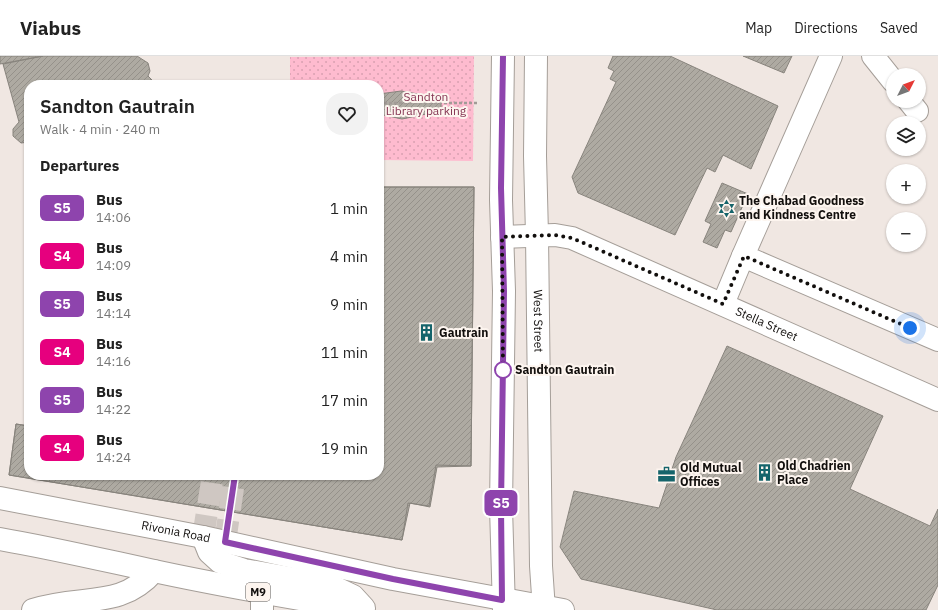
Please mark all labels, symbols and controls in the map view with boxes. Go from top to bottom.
text: Viabus [20,16,81,40]
text: Map [745,19,772,37]
text: Directions [794,19,858,37]
text: Saved [880,19,918,37]
north arrow [886,68,926,108]
map controls [886,68,926,252]
park label: Sandton Library parking [386,89,467,118]
button: heart [326,93,368,135]
text: Sandton Gautrain [40,94,195,118]
button: layers [886,116,926,156]
text: Walk · 4 min · 240 m [40,121,160,138]
text: Departures [40,156,119,175]
button: + [886,164,926,204]
text: Bus [96,190,123,209]
place label: The Chabad Goodness and Kindness Centre [739,193,864,222]
synagogue icon: The Chabad Goodness and Kindness Centre [716,198,736,218]
text: S5 [53,199,71,217]
text: 1 min [330,199,368,218]
text: 14:06 [96,209,131,226]
button: − [886,212,926,252]
text: Bus [96,238,123,257]
text: S4 [53,247,71,265]
text: 4 min [330,247,368,266]
text: 14:09 [96,257,131,274]
text: Bus [96,286,123,305]
street label: West Street [531,289,546,352]
text: S5 [53,295,71,313]
text: 9 min [330,295,368,314]
street label: Stella Street [733,303,800,344]
text: 14:14 [96,305,131,322]
your location [900,318,920,338]
building icon: Gautrain [416,323,436,343]
place label: Gautrain [439,325,488,340]
text: Bus [96,334,123,353]
text: S4 [53,343,71,361]
text: 11 min [321,343,368,362]
text: 14:16 [96,353,131,370]
marker: Sandton Gautrain [494,361,512,379]
place label: Sandton Gautrain [515,362,614,377]
text: Bus [96,382,123,401]
text: S5 [53,391,71,409]
text: 17 min [321,391,368,410]
text: 14:22 [96,401,131,418]
text: Bus [96,430,123,449]
text: S4 [53,439,71,457]
text: 19 min [321,439,368,458]
text: 14:24 [96,449,131,466]
place label: Old Chadrien Place [777,458,851,487]
place label: Old Mutual Offices [680,460,742,489]
building icon: Old Chadrien Place [754,463,774,483]
office icon: Old Mutual Offices [657,465,677,485]
line badge: S5 [483,490,519,516]
text: S5 [492,494,510,512]
street label: Rivonia Road [140,517,212,545]
road number: M9 [246,583,270,601]

